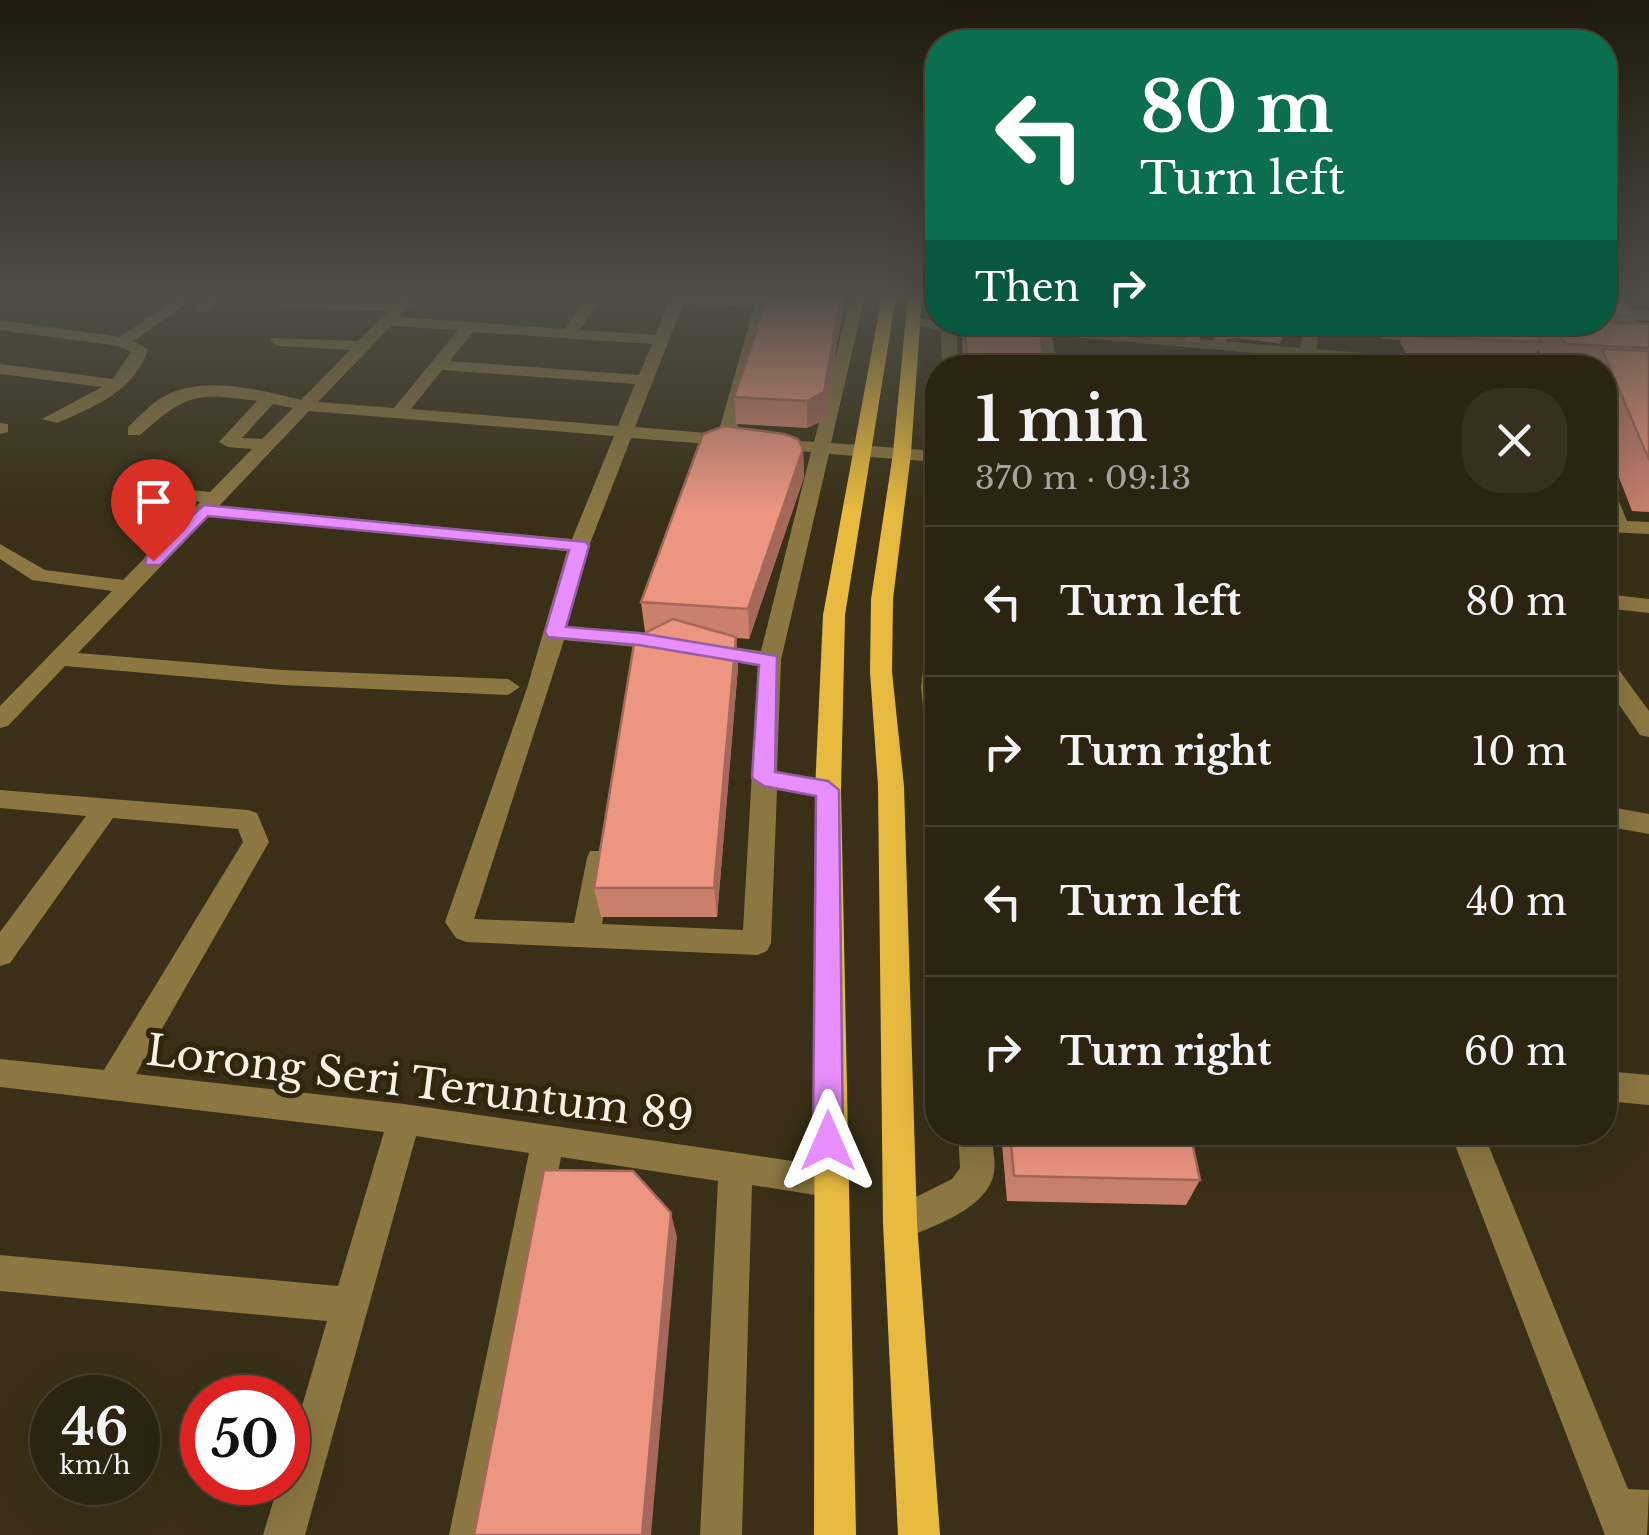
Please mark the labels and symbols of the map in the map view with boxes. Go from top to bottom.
pin [111,459,196,562]
street label: Lorong Seri Teruntum 89 [143,1024,697,1142]
position arrow [776,1089,880,1193]
speed limit sign: 50 [180,1375,310,1505]

